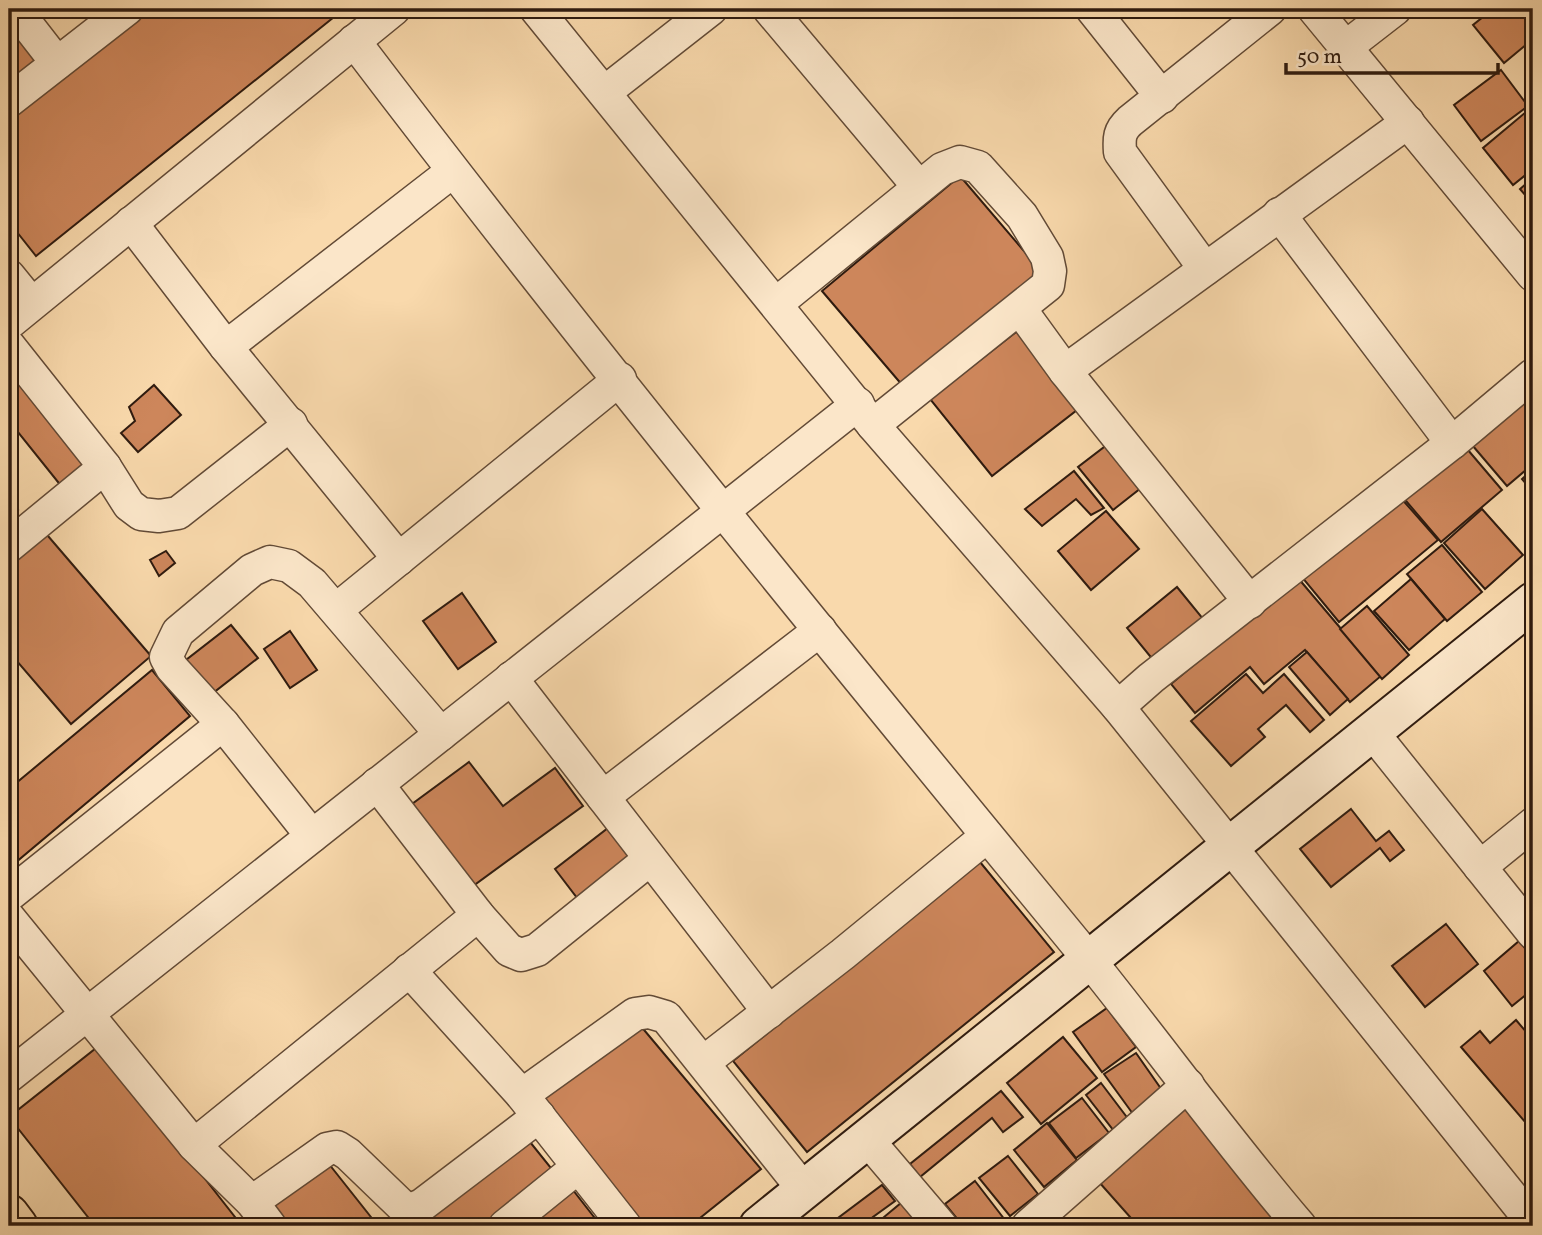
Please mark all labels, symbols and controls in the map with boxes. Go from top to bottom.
scale bar [1286,32,1498,76]
text: 50 m [1297,43,1342,72]

